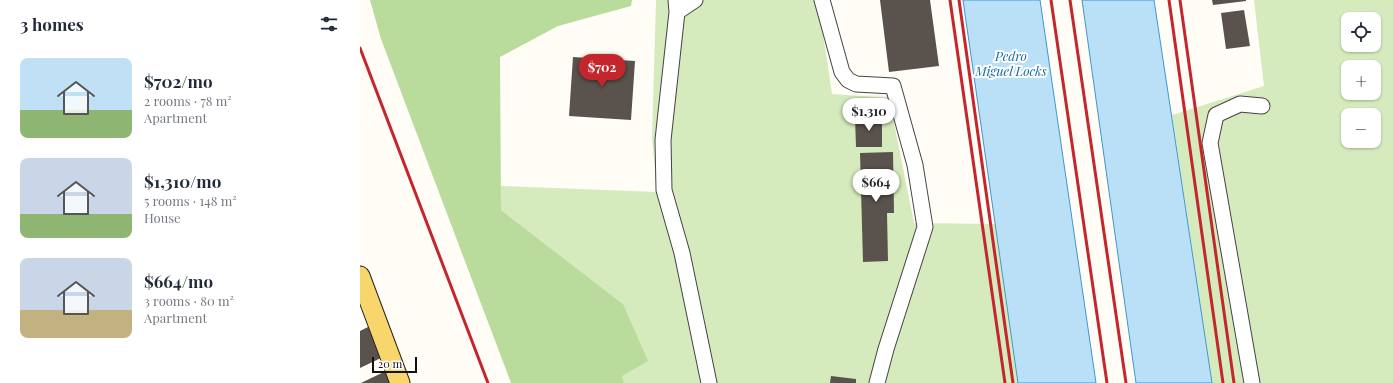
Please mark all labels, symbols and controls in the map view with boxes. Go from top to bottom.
map controls [1341,12,1381,148]
button: locate [1341,12,1381,52]
text: 3 homes [20,13,84,35]
icon: filters [318,13,340,35]
water label: Pedro Miguel Locks [974,47,1047,79]
pin: $702 [578,54,626,88]
text: $702 [588,58,616,75]
button: + [1341,60,1381,100]
text: $702/mo [144,70,213,92]
icon: home [52,74,100,122]
text: 2 rooms · 78 m² [144,92,232,109]
pin: $1,310 [836,98,902,132]
text: $1,310 [851,102,887,119]
button: − [1341,108,1381,148]
text: Apartment [144,109,207,126]
pin: $664 [852,169,900,203]
text: $1,310/mo [144,170,221,192]
text: $664 [862,173,890,190]
icon: home [52,174,100,222]
text: 5 rooms · 148 m² [144,192,237,209]
text: House [144,209,181,226]
text: $664/mo [144,270,213,292]
icon: home [52,274,100,322]
text: 3 rooms · 80 m² [144,292,234,309]
text: Apartment [144,309,207,326]
scale bar [372,355,417,374]
text: 20 m [378,356,402,371]

